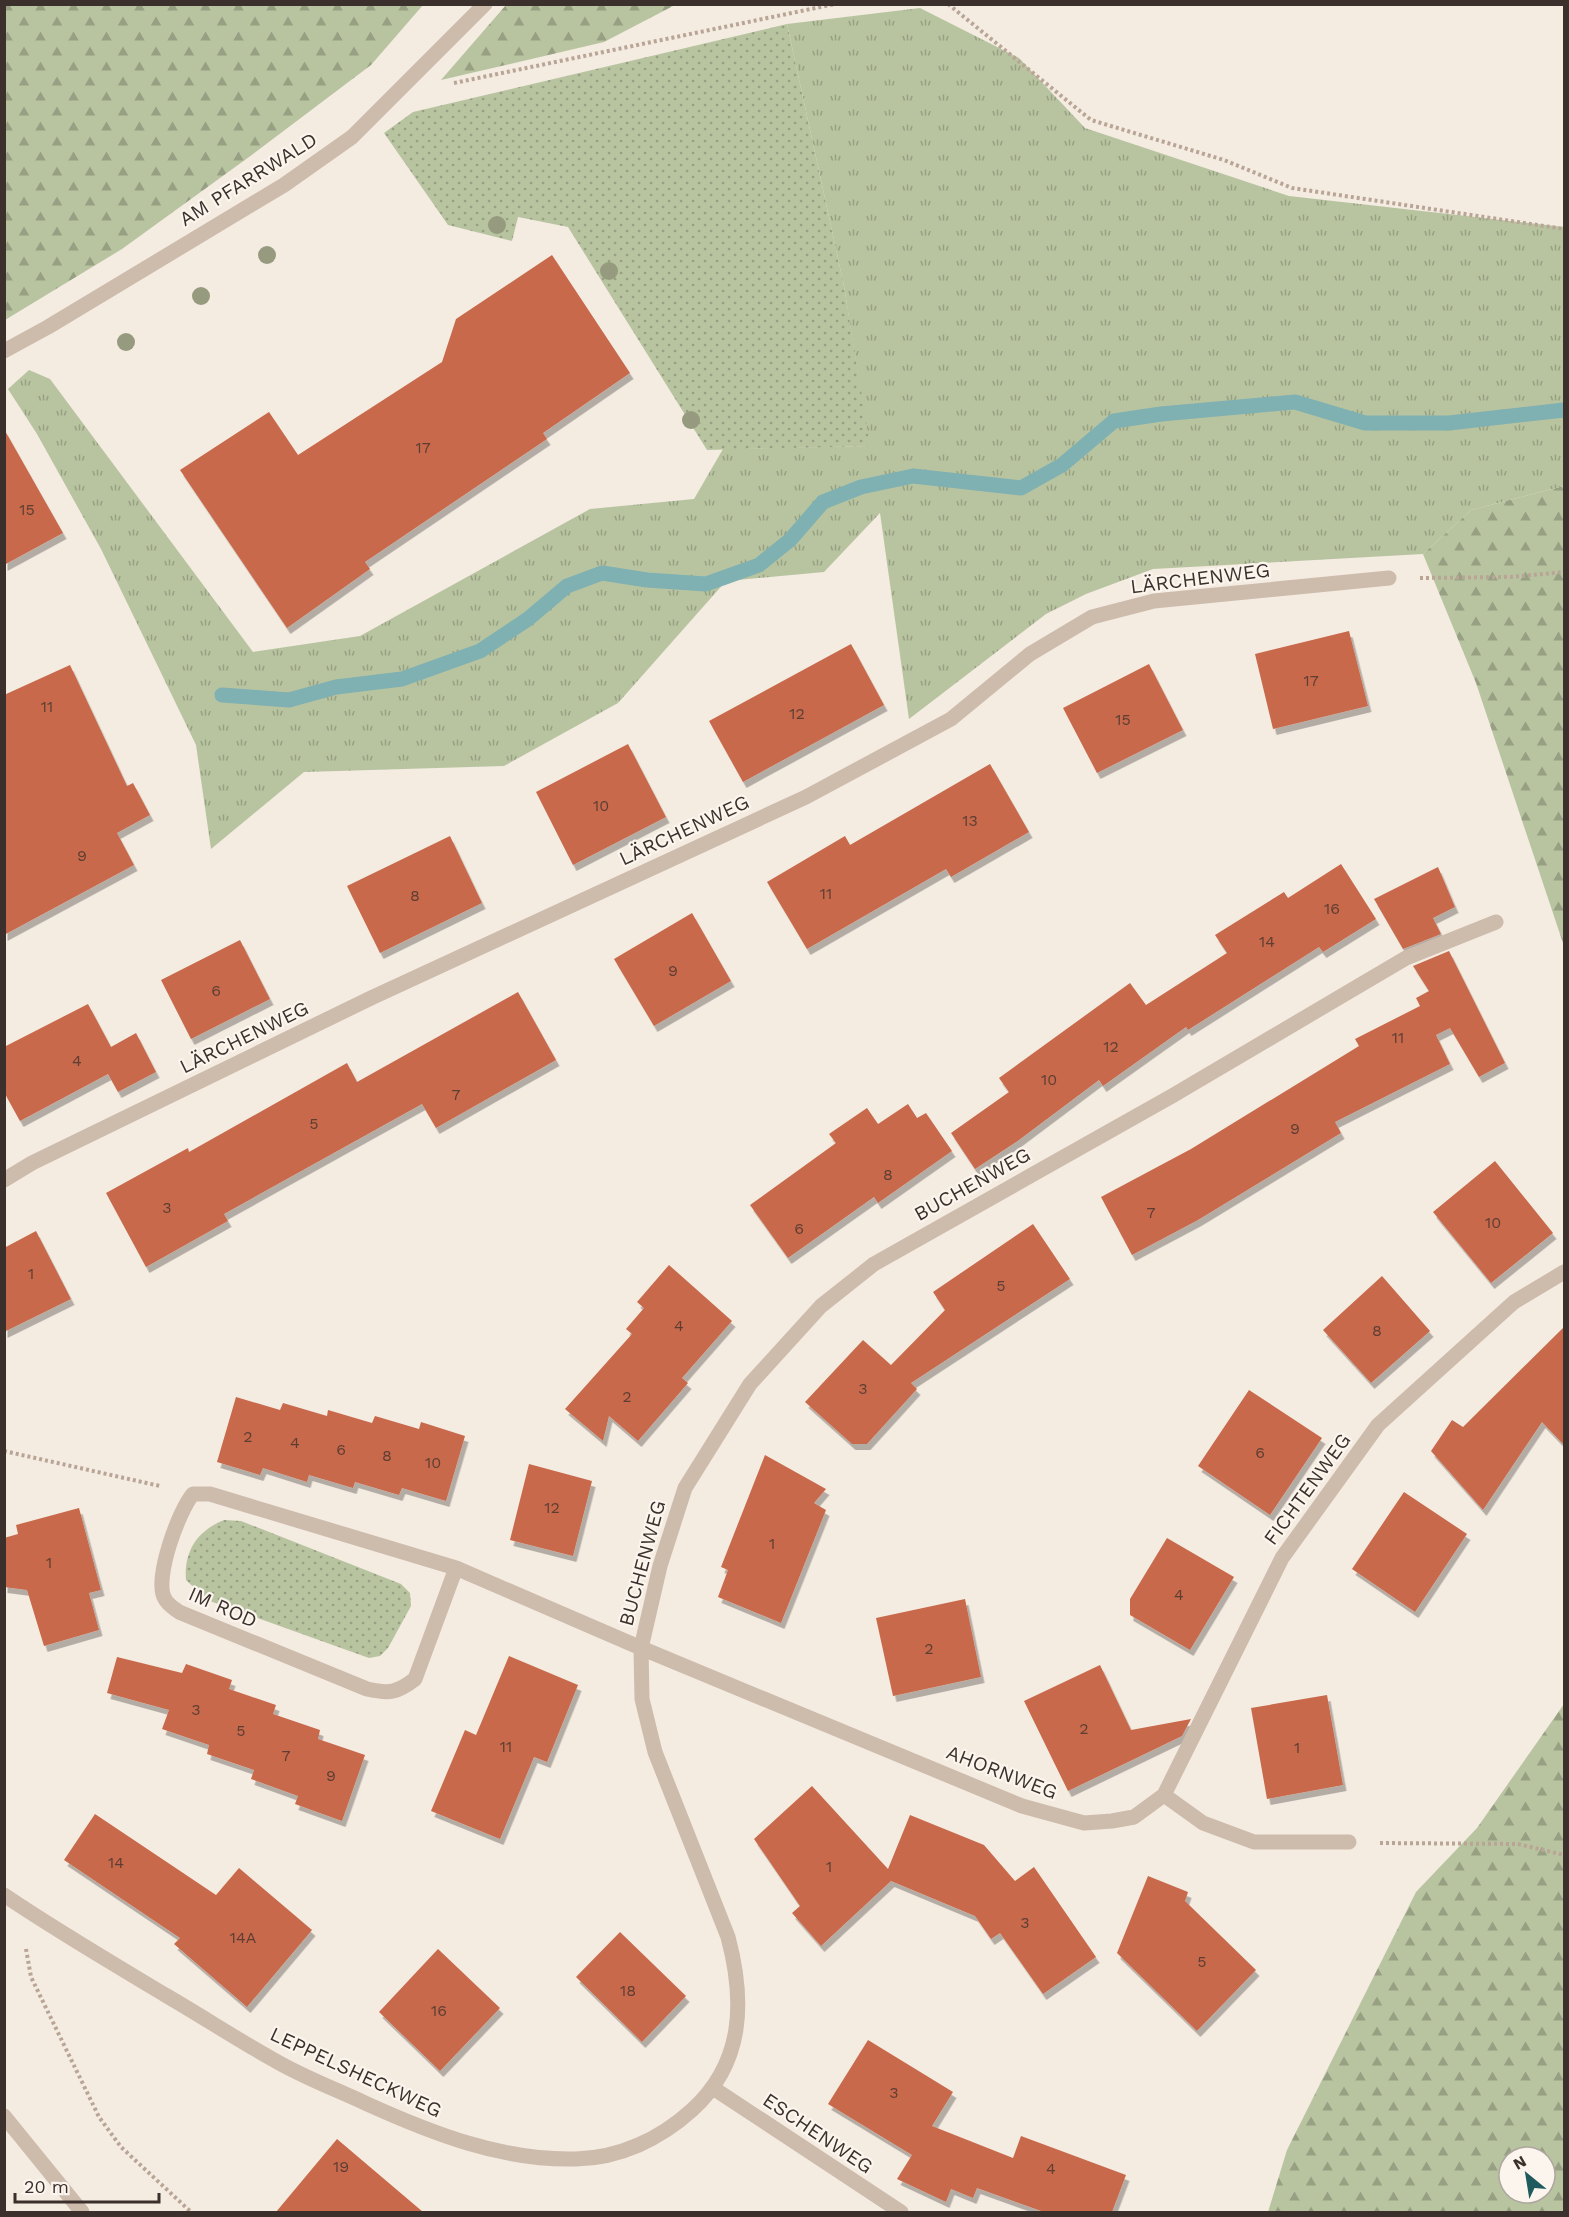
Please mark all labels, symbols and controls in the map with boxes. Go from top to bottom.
street label: AM PFARRWALD [175,127,321,231]
house number: 17 [415,438,431,457]
house number: 15 [19,500,35,519]
street label: LÄRCHENWEG [1129,558,1271,598]
house number: 17 [1303,671,1319,690]
house number: 11 [41,697,53,716]
house number: 12 [789,704,805,723]
house number: 15 [1115,710,1131,729]
street label: LÄRCHENWEG [615,789,753,871]
house number: 10 [593,796,609,815]
house number: 13 [962,811,978,830]
house number: 9 [77,846,87,865]
house number: 11 [820,884,832,903]
house number: 8 [410,886,420,905]
house number: 16 [1324,899,1340,918]
house number: 14 [1259,932,1275,951]
house number: 9 [668,961,678,980]
house number: 6 [211,981,221,1000]
street label: LÄRCHENWEG [176,995,312,1079]
house number: 11 [1392,1028,1404,1047]
house number: 12 [1103,1037,1119,1056]
house number: 4 [72,1051,82,1070]
house number: 10 [1041,1070,1057,1089]
house number: 7 [452,1085,461,1104]
house number: 5 [309,1114,319,1133]
house number: 9 [1290,1119,1300,1138]
street label: BUCHENWEG [910,1142,1034,1226]
house number: 8 [883,1165,893,1184]
house number: 3 [162,1198,172,1217]
house number: 7 [1147,1203,1156,1222]
house number: 10 [1485,1213,1501,1232]
house number: 6 [794,1219,804,1238]
house number: 1 [28,1264,34,1283]
house number: 5 [996,1276,1006,1295]
house number: 4 [674,1316,684,1335]
house number: 8 [1372,1321,1382,1340]
house number: 3 [858,1379,868,1398]
house number: 2 [622,1387,632,1406]
house number: 2 [243,1427,253,1446]
street label: FICHTENWEG [1258,1428,1356,1550]
house number: 4 [290,1433,300,1452]
house number: 6 [336,1440,346,1459]
house number: 6 [1255,1443,1265,1462]
house number: 8 [382,1446,392,1465]
house number: 10 [425,1453,441,1472]
street label: BUCHENWEG [614,1497,670,1629]
house number: 12 [544,1498,560,1517]
house number: 1 [769,1534,775,1553]
house number: 1 [46,1553,52,1572]
street label: IM ROD [185,1581,261,1633]
house number: 4 [1174,1585,1184,1604]
house number: 2 [924,1639,934,1658]
house number: 3 [191,1700,201,1719]
house number: 2 [1079,1719,1089,1738]
house number: 5 [236,1721,246,1740]
house number: 11 [500,1737,512,1756]
house number: 1 [1294,1738,1300,1757]
street label: AHORNWEG [943,1740,1061,1804]
house number: 7 [282,1746,291,1765]
house number: 9 [326,1766,336,1785]
house number: 14 [108,1853,124,1872]
house number: 1 [826,1857,832,1876]
house number: 3 [1020,1913,1030,1932]
house number: 14A [230,1928,257,1947]
house number: 5 [1197,1952,1207,1971]
house number: 18 [620,1981,636,2000]
house number: 16 [431,2001,447,2020]
street label: LEPPELSHECKWEG [266,2022,446,2122]
house number: 3 [889,2083,899,2102]
street label: ESCHENWEG [758,2087,878,2179]
north arrow [1497,2145,1557,2205]
text: N [1510,2151,1530,2174]
house number: 19 [333,2157,349,2176]
house number: 4 [1046,2159,1056,2178]
scale bar [15,2166,159,2204]
text: 20 m [24,2176,69,2197]

